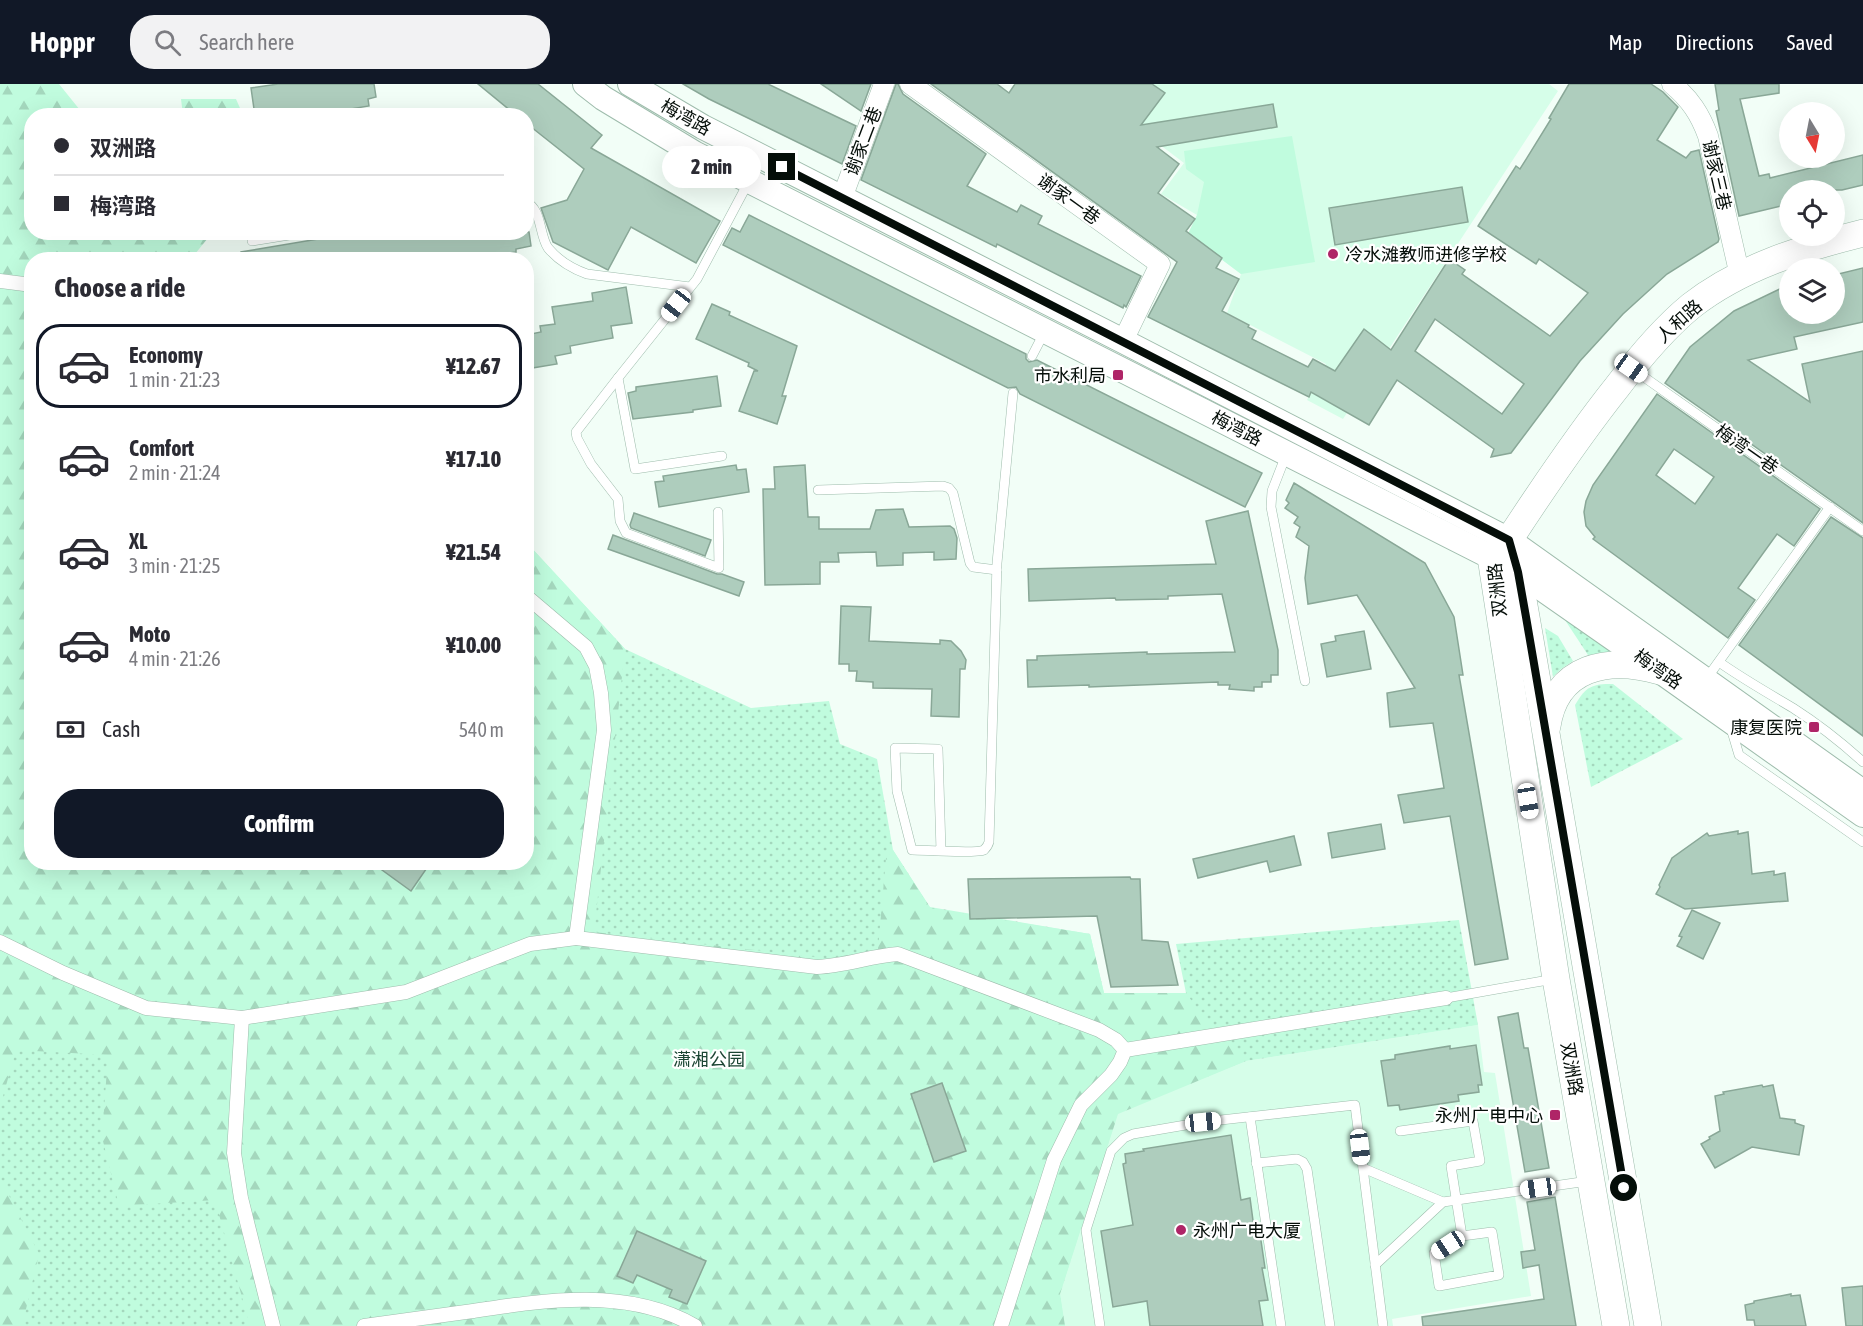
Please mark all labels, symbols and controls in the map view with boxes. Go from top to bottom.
search box [130,15,550,69]
text: Hoppr [30,26,94,58]
icon: search [151,26,184,59]
text: Search here [199,29,294,55]
text: Map [1608,30,1642,54]
text: Directions [1675,30,1754,54]
text: Saved [1787,30,1833,54]
street label: 梅湾路 [657,95,715,139]
north arrow [1779,102,1845,168]
map controls [1779,102,1845,324]
street label: 谢家二巷 [840,104,886,178]
text: 双洲路 [90,135,156,161]
street label: 谢家三巷 [1699,138,1735,212]
callout: 2 min [662,146,761,188]
route end [768,153,795,180]
text: 2 min [691,155,732,178]
street label: 谢家一巷 [1034,169,1104,229]
button: locate [1779,180,1845,246]
text: 梅湾路 [90,193,156,219]
place label: 冷水滩教师进修学校 [1345,244,1507,265]
marker: 冷水滩教师进修学校 [1326,247,1340,261]
button: layers [1779,258,1845,324]
text: Choose a ride [54,272,186,303]
car [658,285,694,325]
street label: 人和路 [1652,295,1706,347]
icon: car [57,339,111,393]
text: Economy [129,342,203,368]
car [1611,350,1651,386]
text: ¥12.67 [446,353,501,379]
place label: 市水利局 [1034,365,1106,386]
text: 1 min · 21:23 [129,368,221,391]
marker: 市水利局 [1111,368,1125,382]
street label: 梅湾路 [1208,406,1266,450]
street label: 梅湾一巷 [1711,420,1783,478]
icon: car [57,432,111,486]
text: Comfort [129,435,194,461]
text: ¥17.10 [446,446,501,472]
text: 2 min · 21:24 [129,461,221,484]
icon: car [57,525,111,579]
text: XL [129,528,147,554]
text: ¥21.54 [446,539,501,565]
text: 3 min · 21:25 [129,554,221,577]
street label: 双洲路 [1484,562,1510,618]
icon: car [57,618,111,672]
text: Moto [129,621,171,647]
text: ¥10.00 [446,632,501,658]
street label: 梅湾路 [1630,645,1686,693]
text: 4 min · 21:26 [129,647,221,670]
icon: cash [54,713,87,746]
text: Cash [102,716,141,742]
place label: 康复医院 [1730,717,1802,738]
text: 540 m [459,718,504,741]
marker: 康复医院 [1807,720,1821,734]
car [1516,782,1540,820]
button: Confirm [54,789,504,858]
street label: 双洲路 [1557,1041,1587,1097]
park label: 潇湘公园 [673,1049,745,1070]
place label: 永州广电中心 [1435,1105,1543,1126]
marker: 永州广电中心 [1548,1108,1562,1122]
car [1184,1111,1222,1133]
car [1349,1128,1371,1166]
route start [1610,1174,1637,1201]
car [1519,1177,1557,1199]
place label: 永州广电大厦 [1193,1220,1301,1241]
marker: 永州广电大厦 [1174,1223,1188,1237]
car [1428,1228,1468,1262]

